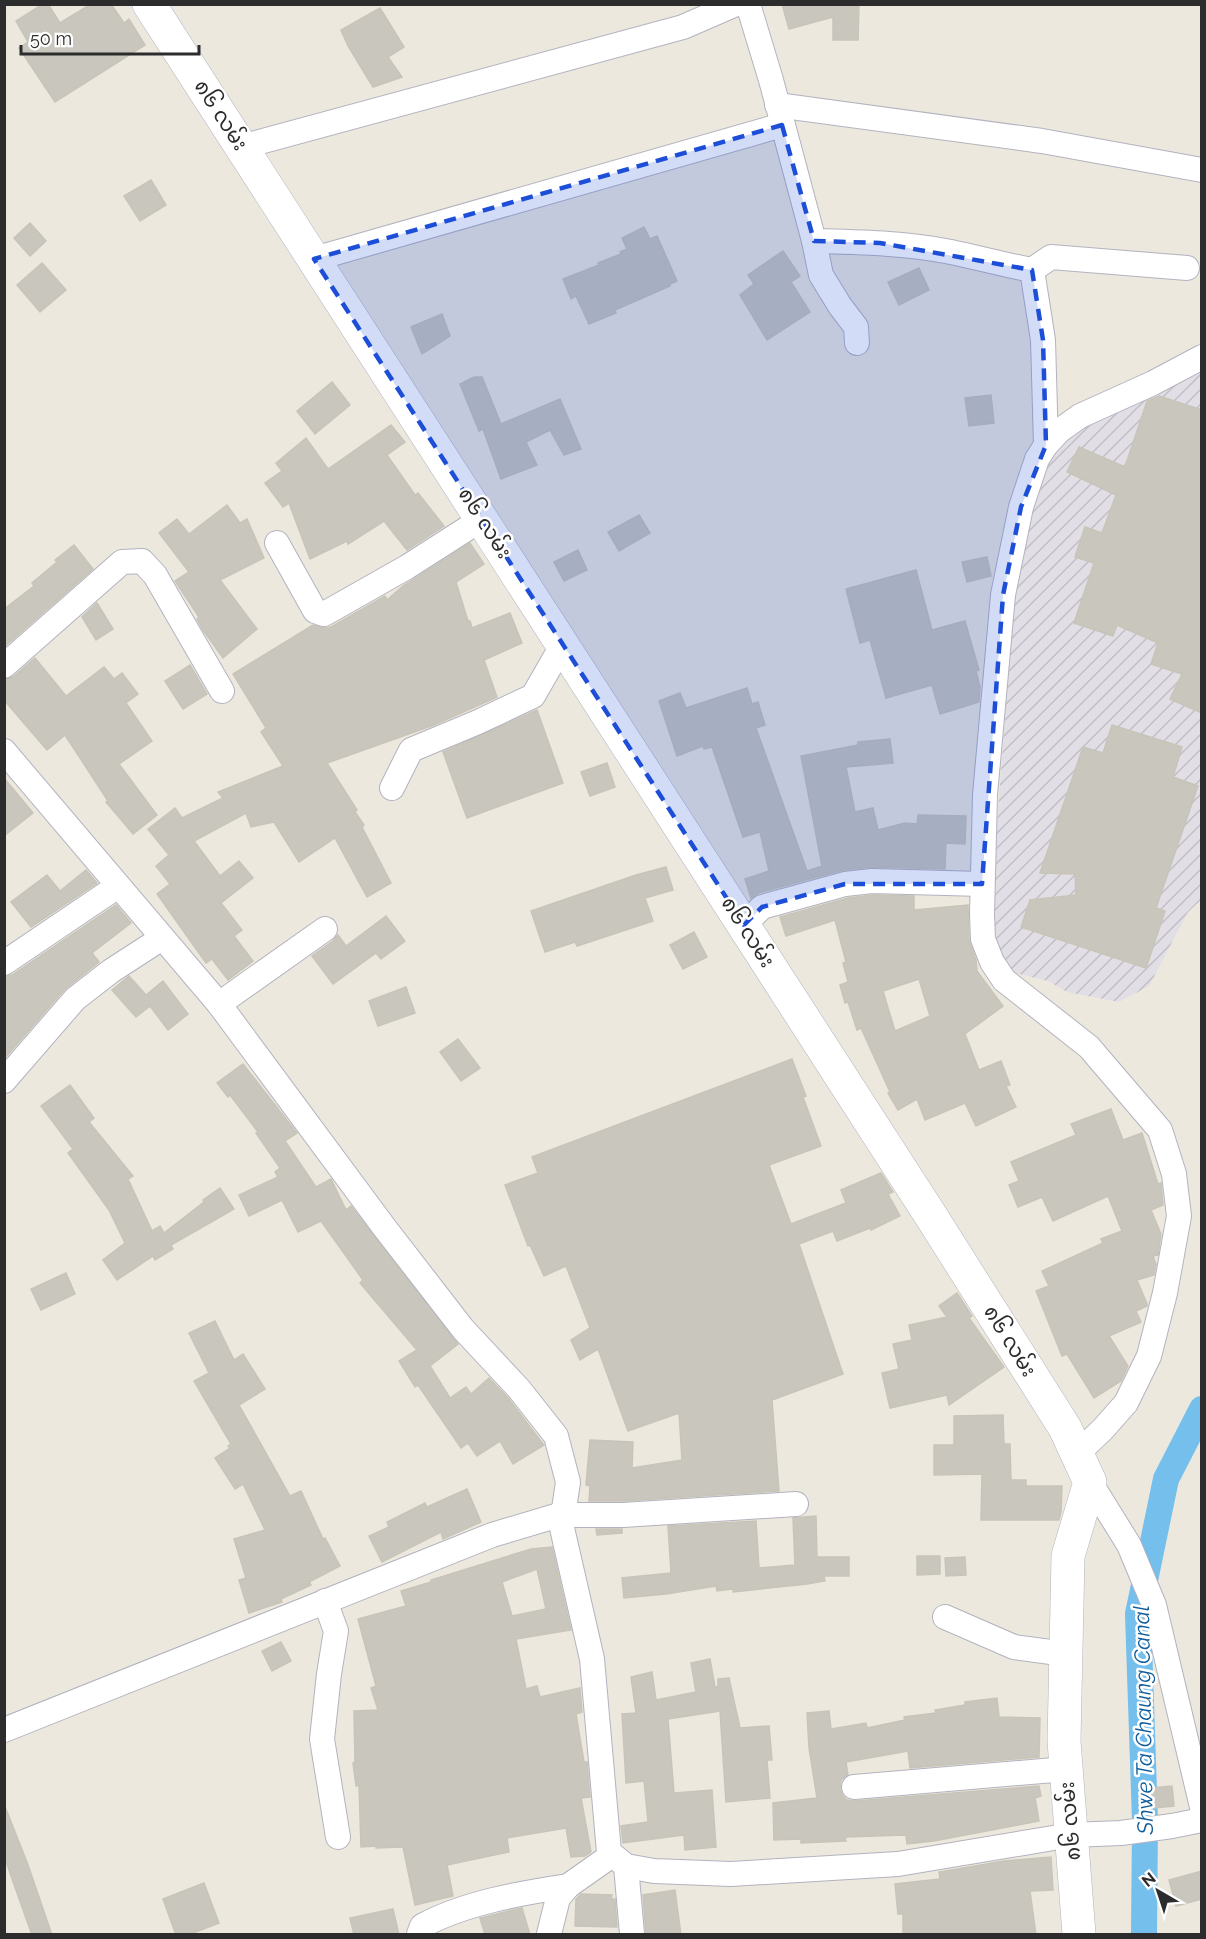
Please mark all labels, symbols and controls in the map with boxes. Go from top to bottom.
scale bar [21,18,200,56]
text: 50 m [30,28,72,49]
street label: ၈၆ လမ်း [189,73,256,155]
street label: ၈၆ လမ်း [453,481,520,563]
street label: ၈၆ လမ်း [716,890,783,972]
street label: ၈၆ လမ်း [979,1299,1045,1381]
water label: Shwe Ta Chaung Canal [1128,1605,1158,1836]
street label: ၈၆ လမ်း [1051,1780,1085,1862]
north arrow [1128,1861,1188,1921]
text: N [1138,1869,1160,1891]

